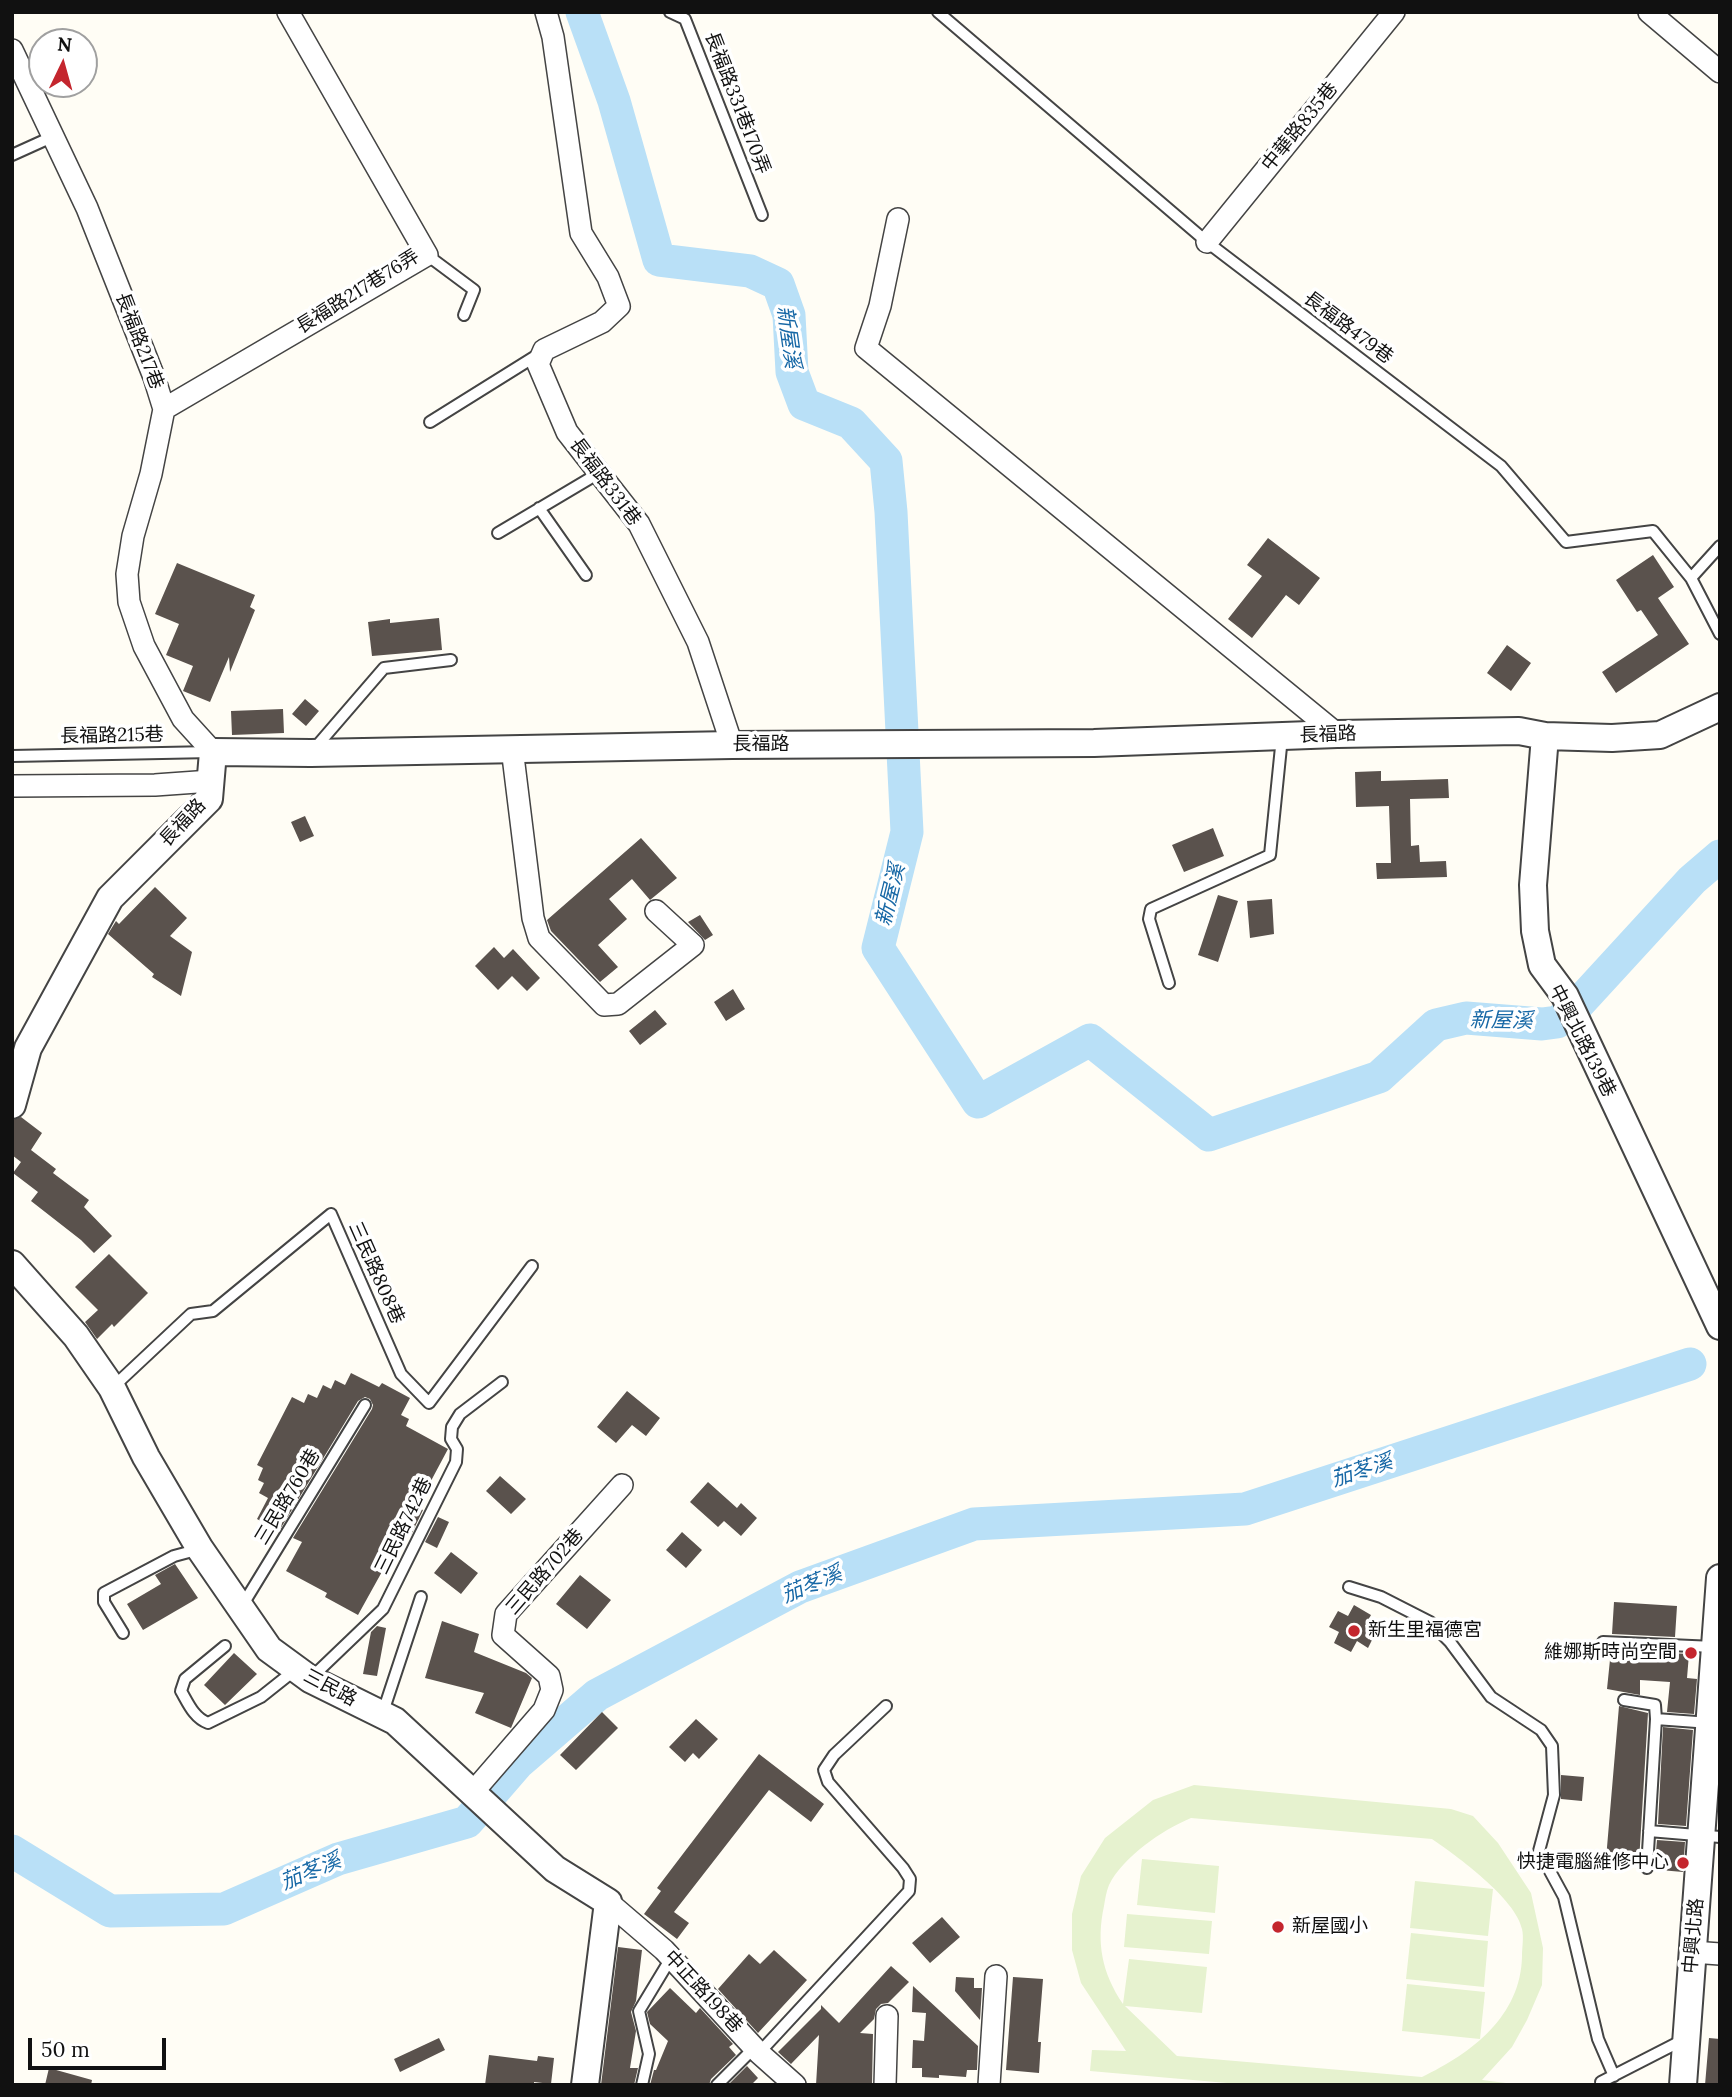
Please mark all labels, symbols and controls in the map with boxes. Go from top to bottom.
north arrow [28,28,98,98]
street label: 長福路331巷170弄 [699,29,775,177]
text: N [56,31,73,57]
street label: 中華路835巷 [1257,78,1343,176]
street label: 長福路217巷76弄 [292,245,424,339]
street label: 長福路479巷 [1299,287,1397,369]
street label: 長福路217巷 [110,289,168,393]
water label: 新屋溪 [771,304,805,370]
street label: 長福路331巷 [565,434,645,530]
street label: 長福路 [1299,723,1357,747]
street label: 長福路215巷 [60,724,164,748]
street label: 長福路 [733,734,789,756]
street label: 長福路 [155,794,211,852]
water label: 新屋溪 [871,861,911,929]
street label: 中興北路139巷 [1544,981,1620,1101]
water label: 新屋溪 [1469,1008,1533,1034]
street label: 三民路808巷 [343,1219,409,1327]
street label: 三民路760巷 [251,1445,325,1549]
water label: 茄苳溪 [1328,1449,1396,1493]
street label: 三民路742巷 [371,1474,437,1578]
street label: 三民路702巷 [501,1524,589,1620]
water label: 茄苳溪 [778,1561,846,1609]
place label: 新生里福德宮 [1368,1620,1482,1642]
marker: 新生里福德宮 [1346,1623,1362,1639]
place label: 維娜斯時尚空間 [1544,1642,1677,1664]
marker: 維娜斯時尚空間 [1683,1645,1699,1661]
street label: 三民路 [299,1665,361,1711]
water label: 茄苳溪 [277,1848,345,1896]
place label: 快捷電腦維修中心 [1517,1852,1669,1874]
marker: 快捷電腦維修中心 [1675,1855,1691,1871]
street label: 中興北路 [1679,1897,1709,1975]
place label: 新屋國小 [1292,1916,1368,1938]
marker: 新屋國小 [1270,1919,1286,1935]
street label: 中正路198巷 [659,1946,747,2038]
scale bar [32,2024,170,2068]
text: 50 m [41,2036,90,2063]

